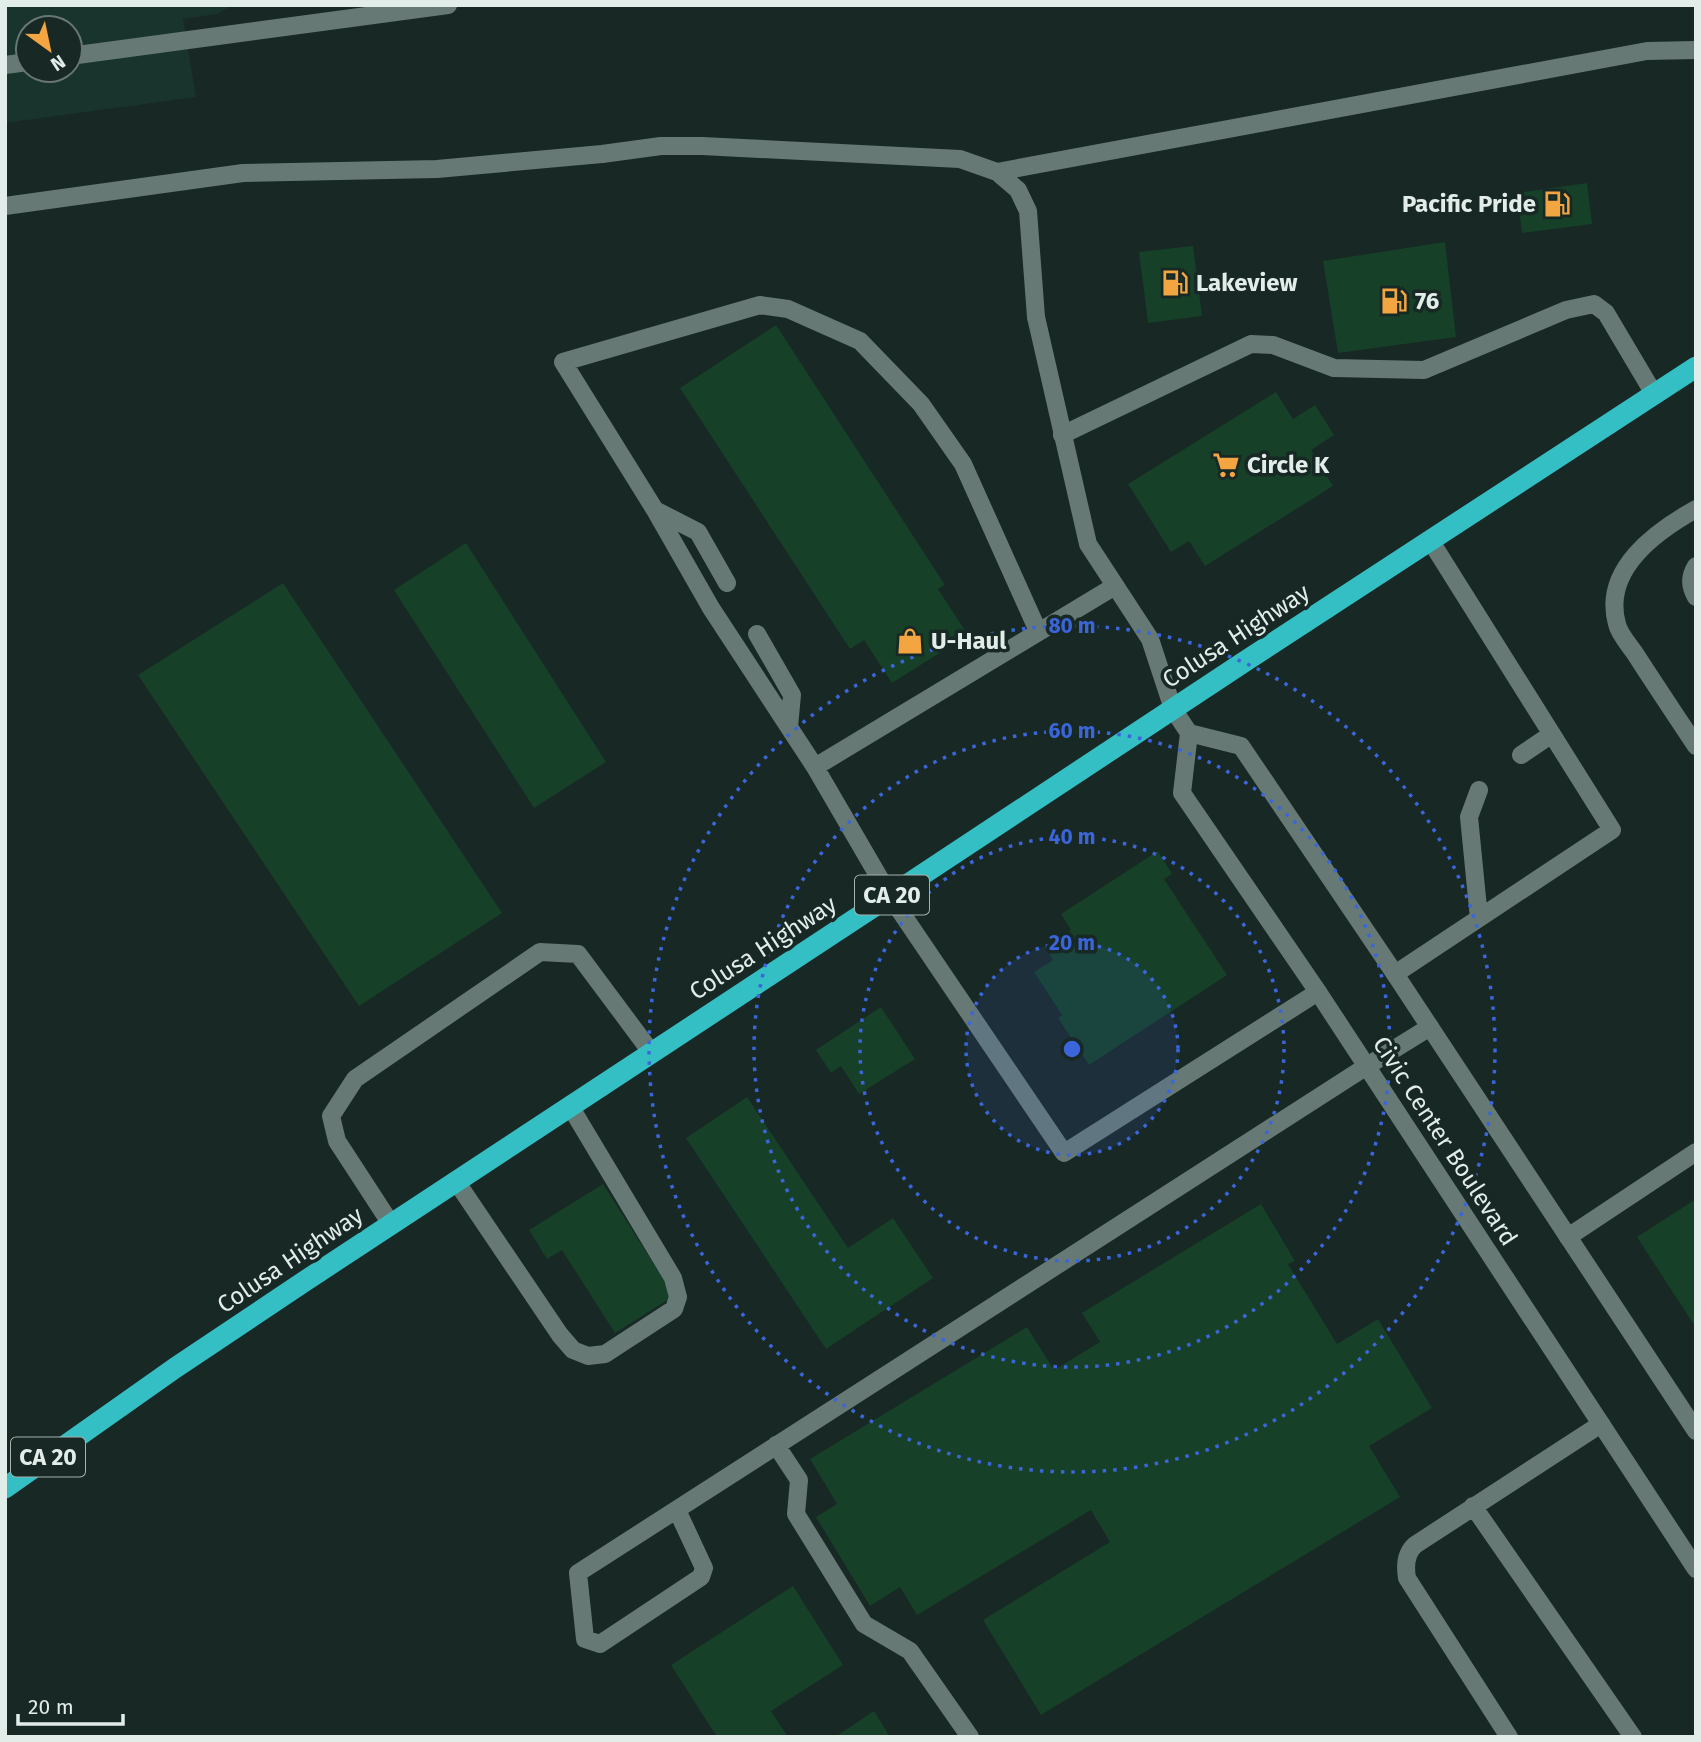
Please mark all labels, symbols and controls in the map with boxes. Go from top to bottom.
north arrow [14,14,84,84]
text: N [46,50,70,76]
fuel station icon: Pacific Pride [1542,189,1572,219]
place label: Pacific Pride [1402,190,1536,218]
fuel station icon: Lakeview [1160,268,1190,298]
place label: Lakeview [1196,269,1298,297]
fuel station icon: 76 [1379,286,1409,316]
place label: 76 [1415,287,1439,315]
supermarket icon: Circle K [1211,450,1241,480]
place label: Circle K [1247,451,1330,479]
street label: Colusa Highway [1157,578,1315,694]
text: 80 m [1048,613,1096,639]
shop icon: U-Haul [895,626,925,656]
place label: U-Haul [931,627,1007,655]
text: 60 m [1049,718,1095,744]
text: 40 m [1049,824,1095,850]
road number: CA 20 [855,876,929,914]
street label: Colusa Highway [684,890,842,1006]
text: 20 m [1049,930,1095,956]
street label: Civic Center Boulevard [1367,1031,1523,1251]
centre of rings [1060,1037,1084,1061]
street label: Colusa Highway [212,1201,368,1319]
road number: CA 20 [11,1438,85,1476]
scale bar [18,1682,122,1726]
text: 20 m [28,1694,74,1720]

